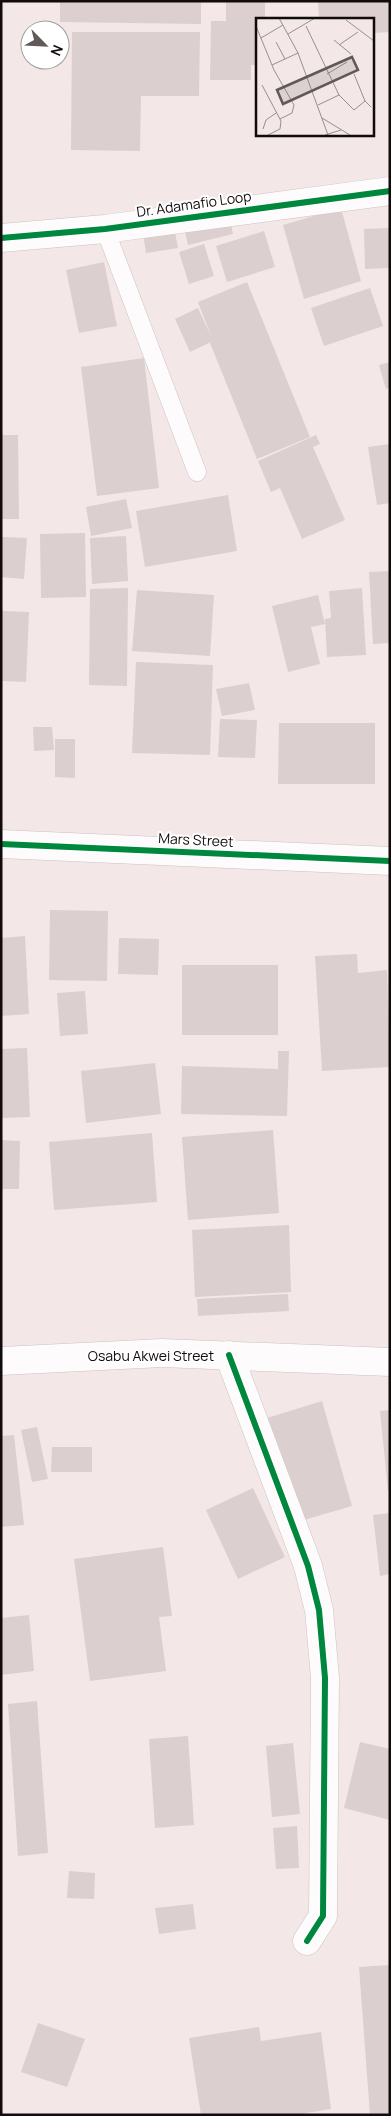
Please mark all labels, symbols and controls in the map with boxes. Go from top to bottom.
inset map [256,18,374,135]
north arrow [20,20,70,70]
text: N [47,42,68,59]
street label: Dr. Adamafio Loop [135,186,253,221]
street label: Mars Street [158,828,235,851]
street label: Osabu Akwei Street [88,1346,215,1365]

